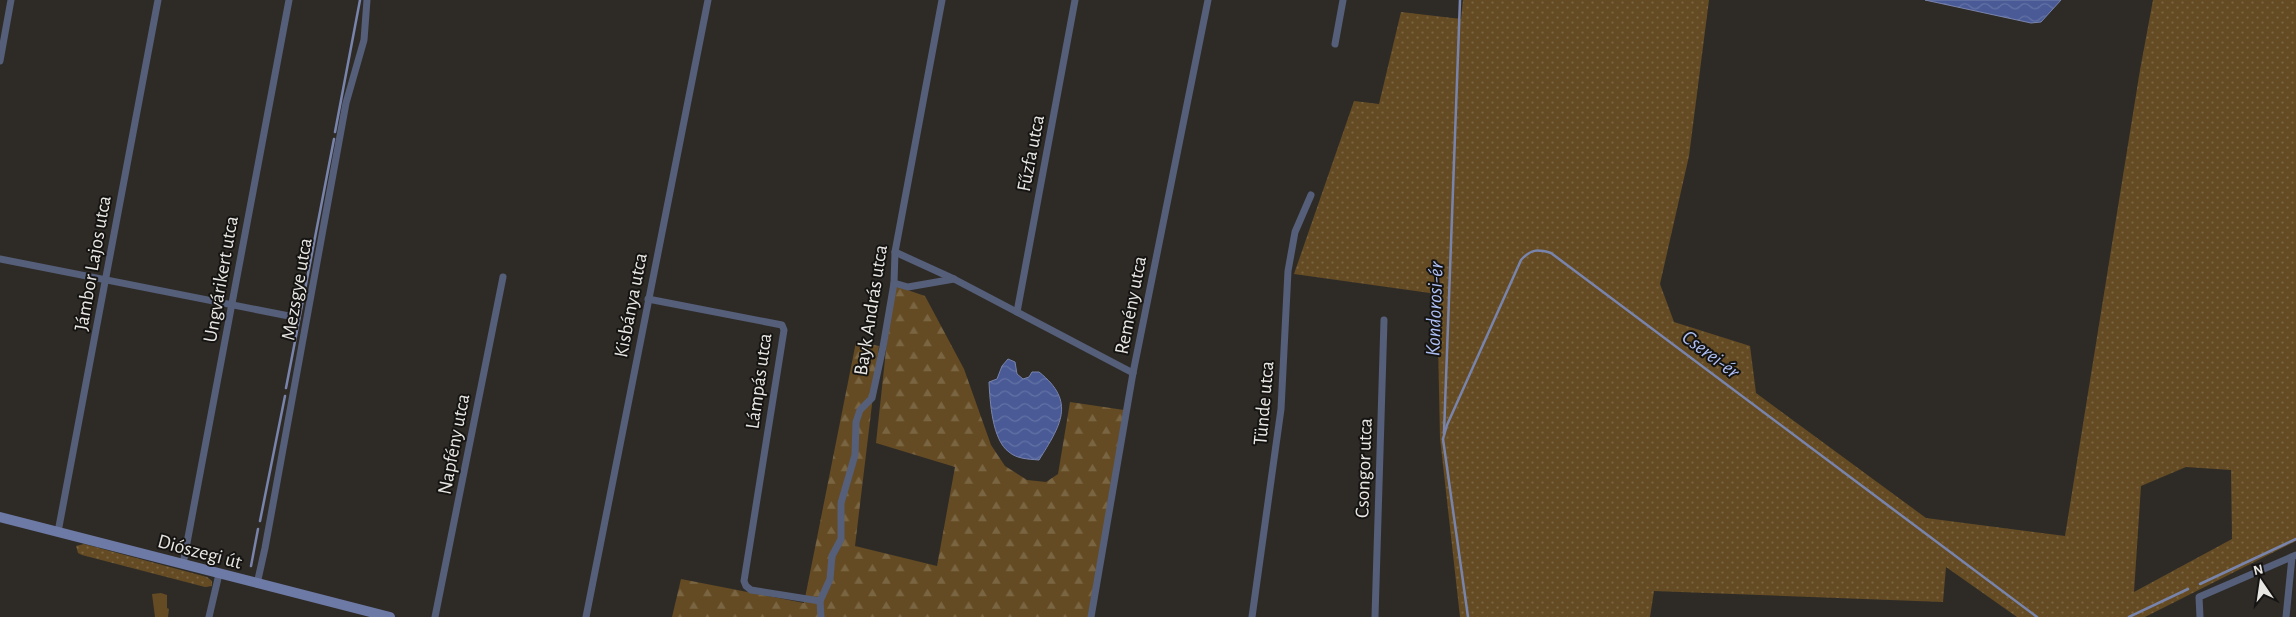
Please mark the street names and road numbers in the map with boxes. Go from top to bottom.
street label: Fűzfa utca [1014,113,1048,193]
street label: Jámbor Lajos utca [71,194,115,332]
street label: Ungvárikert utca [200,214,242,344]
street label: Mezsgye utca [278,236,316,342]
street label: Bayk András utca [851,243,891,377]
street label: Kisbánya utca [611,251,651,359]
street label: Remény utca [1112,254,1150,356]
street label: Lámpás utca [742,332,776,430]
street label: Tünde utca [1250,360,1278,446]
street label: Napfény utca [434,392,474,496]
street label: Csongor utca [1352,418,1376,518]
street label: Diószegi út [155,531,245,573]

